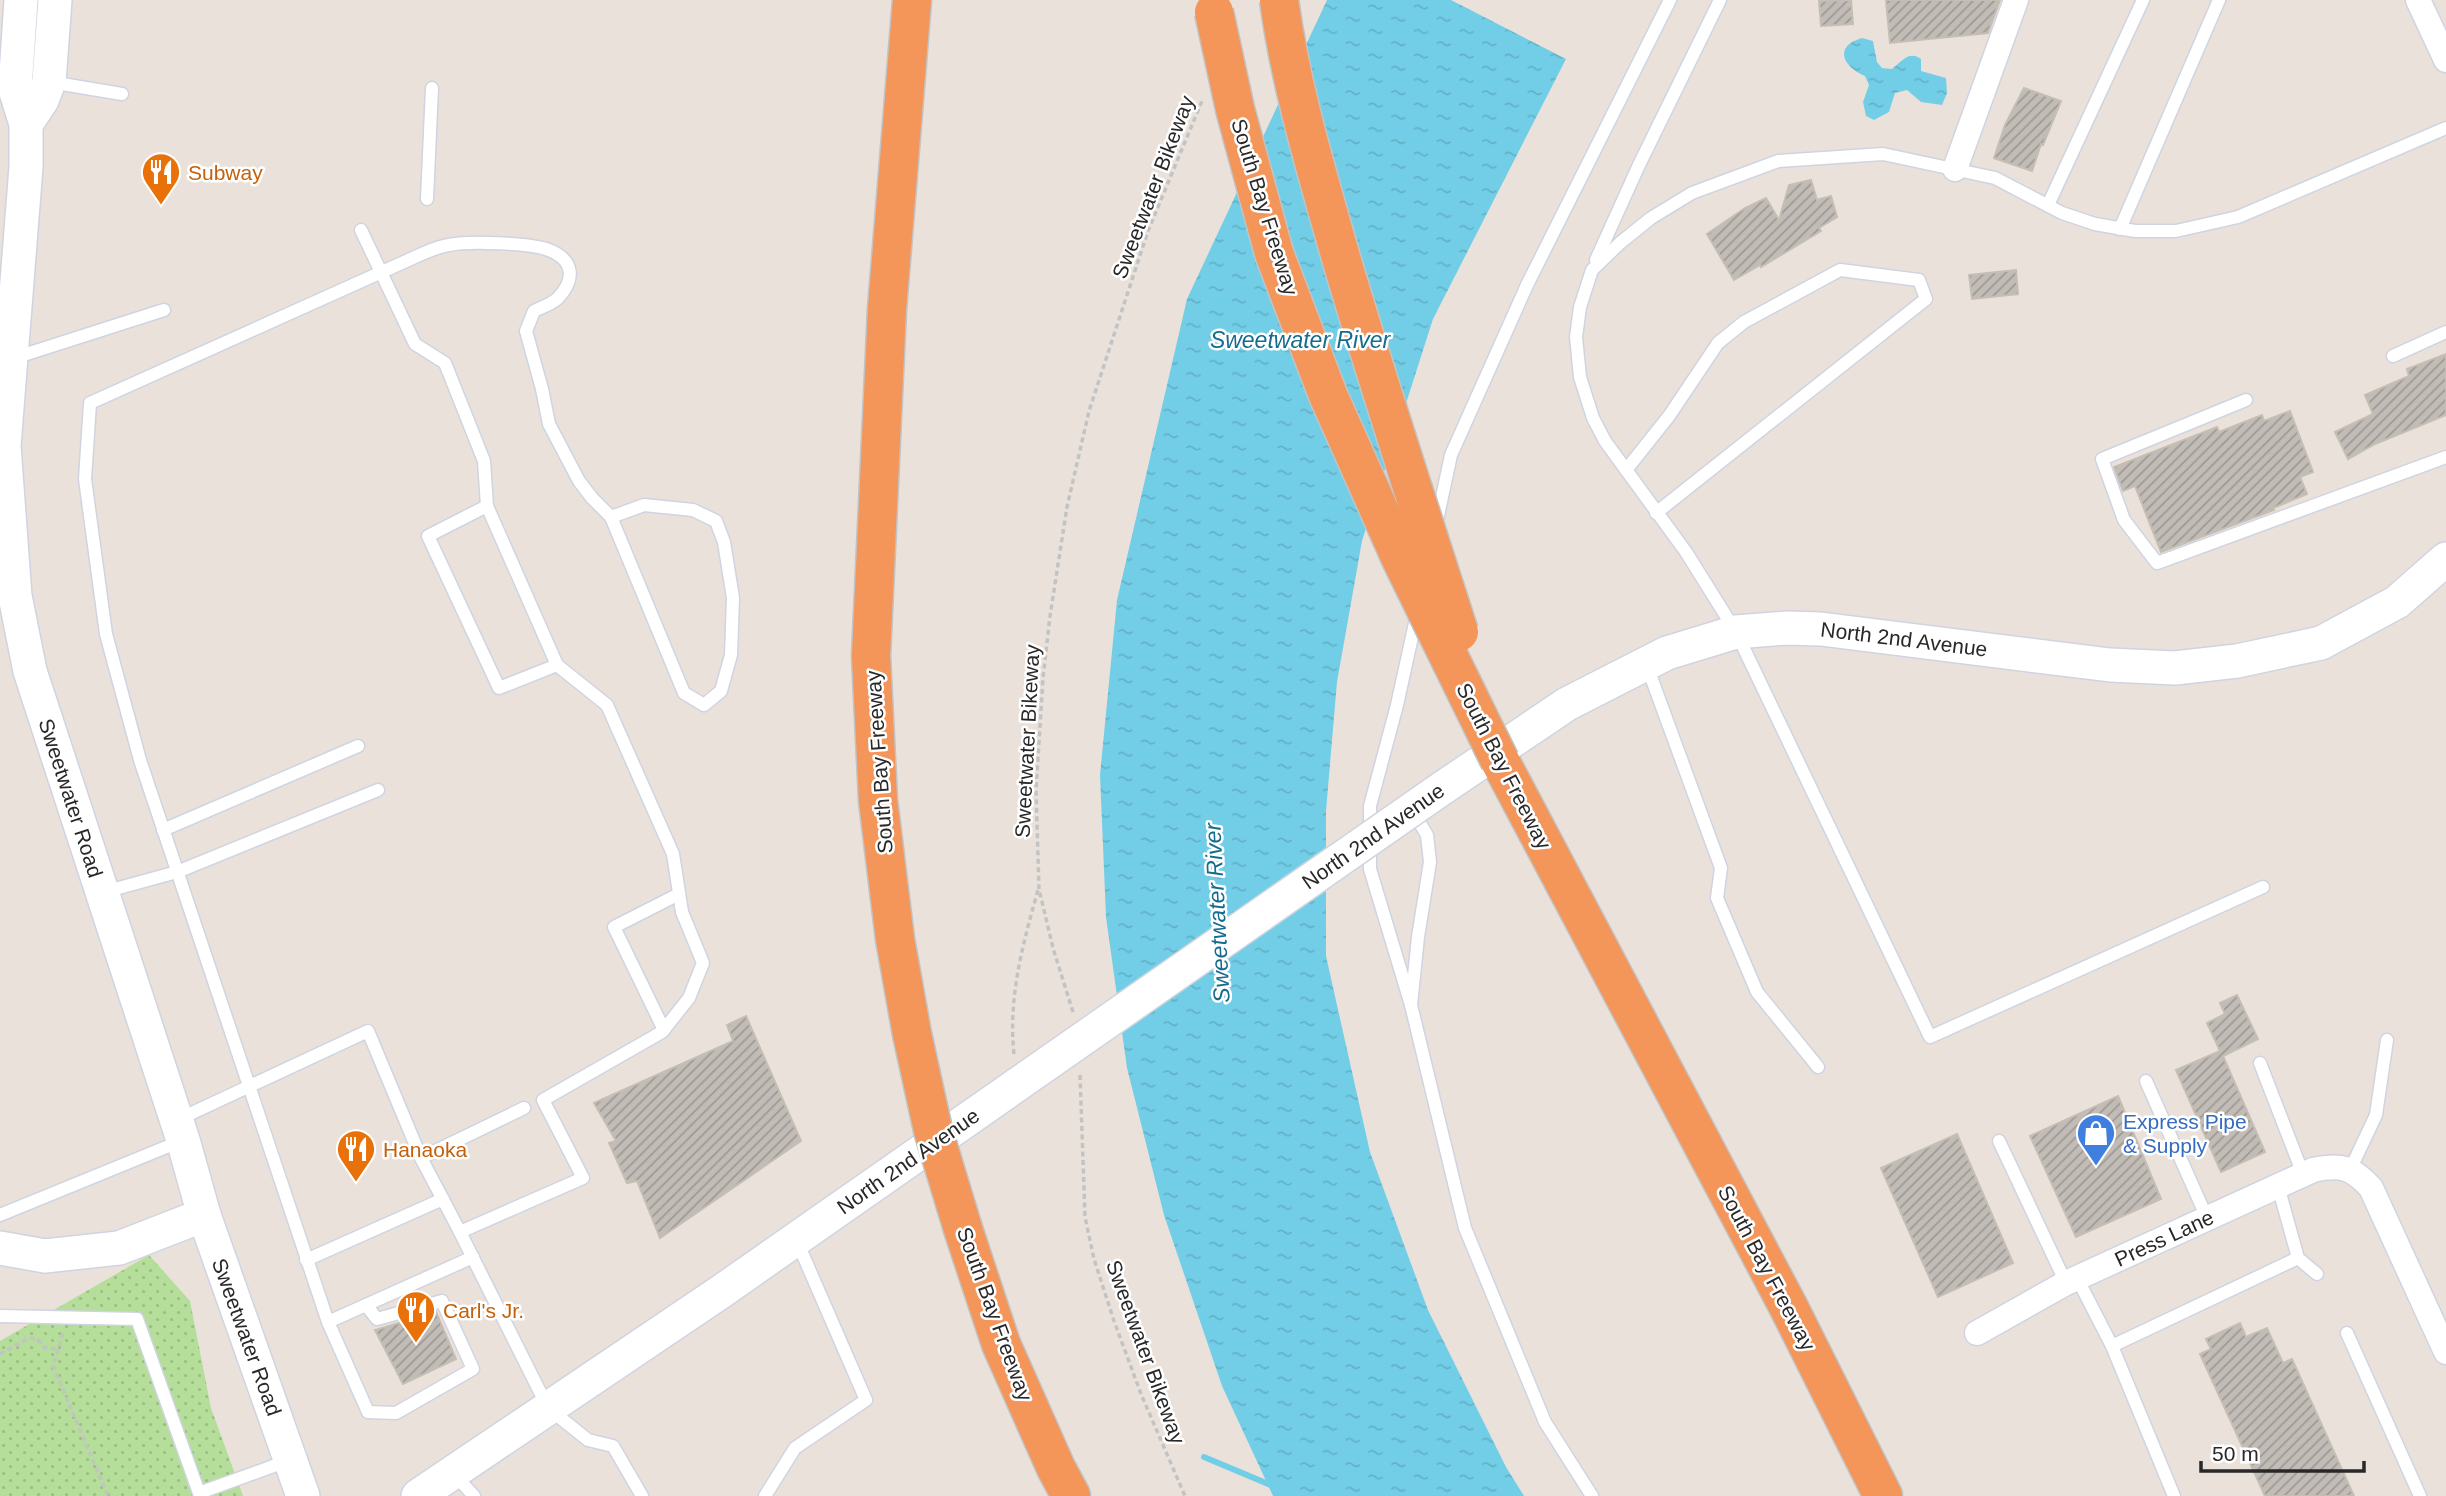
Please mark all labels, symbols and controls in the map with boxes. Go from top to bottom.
street label: Sweetwater Bikeway [1108,92,1199,282]
street label: South Bay Freeway [1227,116,1303,298]
restaurant icon: Subway [140,151,182,206]
place label: Subway [188,161,263,184]
water label: Sweetwater River [1210,327,1391,353]
street label: North 2nd Avenue [1819,617,1989,661]
street label: Sweetwater Bikeway [1010,643,1044,838]
street label: South Bay Freeway [861,669,897,854]
street label: South Bay Freeway [1452,679,1556,853]
street label: Sweetwater Road [34,716,108,880]
street label: North 2nd Avenue [1298,778,1448,894]
water label: Sweetwater River [1199,821,1235,1004]
street label: North 2nd Avenue [833,1103,983,1219]
place label: Express Pipe & Supply [2123,1110,2247,1157]
shop icon: Express Pipe & Supply [2075,1112,2117,1167]
restaurant icon: Hanaoka [335,1128,377,1183]
place label: Hanaoka [383,1138,467,1161]
street label: South Bay Freeway [1714,1182,1820,1355]
street label: Press Lane [2111,1205,2217,1271]
street label: South Bay Freeway [953,1224,1037,1405]
street label: Sweetwater Road [208,1255,286,1419]
street label: Sweetwater Bikeway [1102,1257,1190,1447]
restaurant icon: Carl's Jr. [395,1289,437,1344]
place label: Carl's Jr. [443,1299,524,1322]
scale bar [2201,1430,2364,1474]
text: 50 m [2212,1442,2259,1465]

